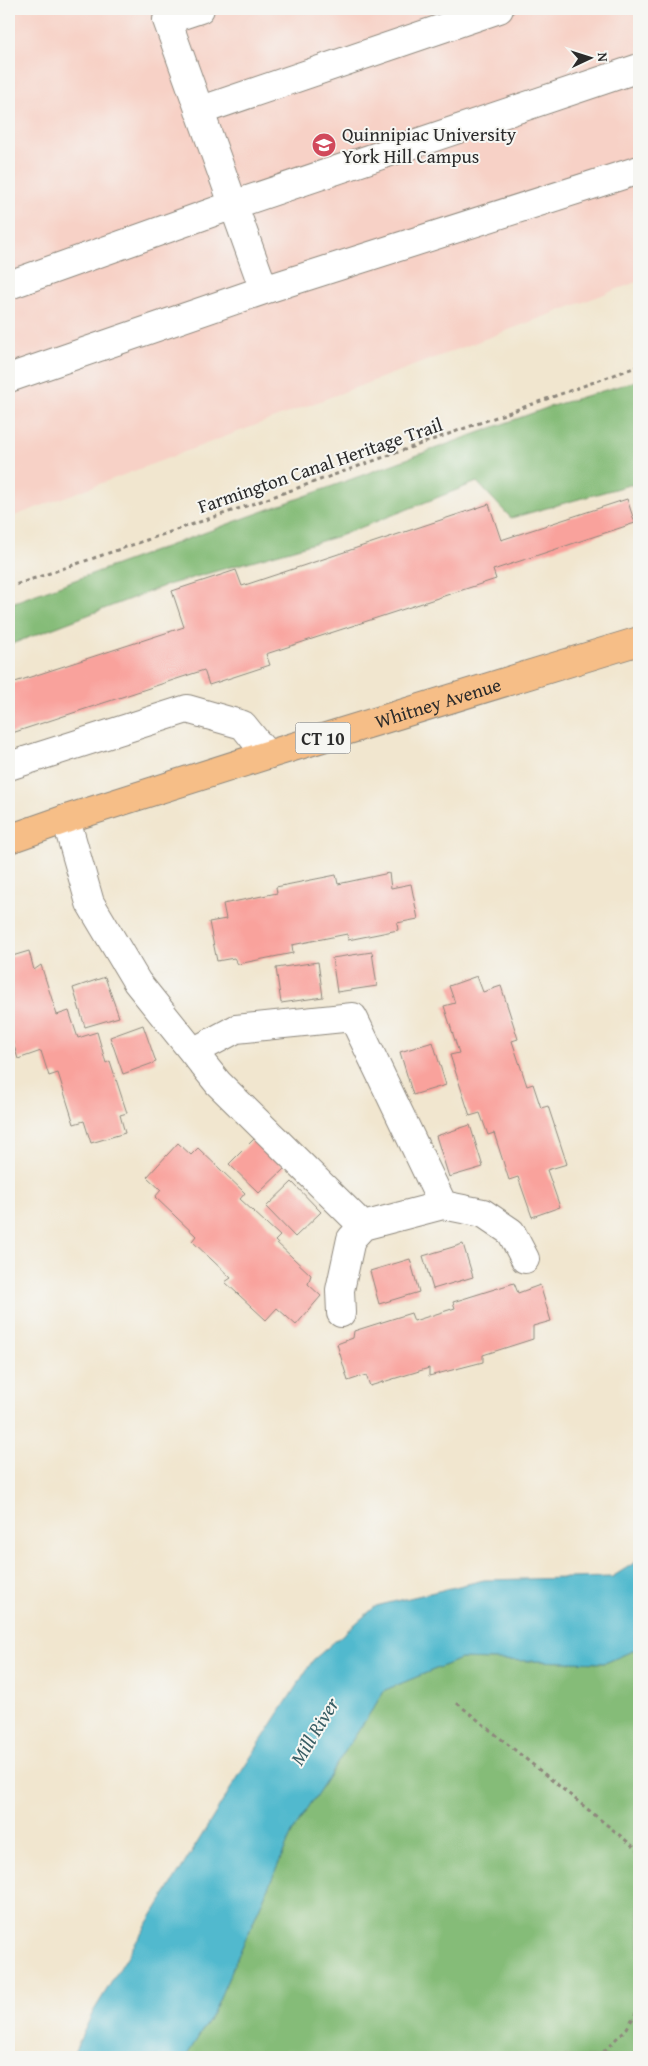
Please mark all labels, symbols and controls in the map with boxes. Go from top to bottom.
north arrow [566,32,616,82]
text: N [593,52,613,63]
place label: Quinnipiac University York Hill Campus [342,120,517,170]
school or university icon: Quinnipiac University York Hill Campus [311,132,337,158]
street label: Farmington Canal Heritage Trail [194,410,446,520]
street label: Whitney Avenue [371,670,504,735]
road number: CT 10 [296,722,350,754]
water label: Mill River [282,1691,346,1770]

